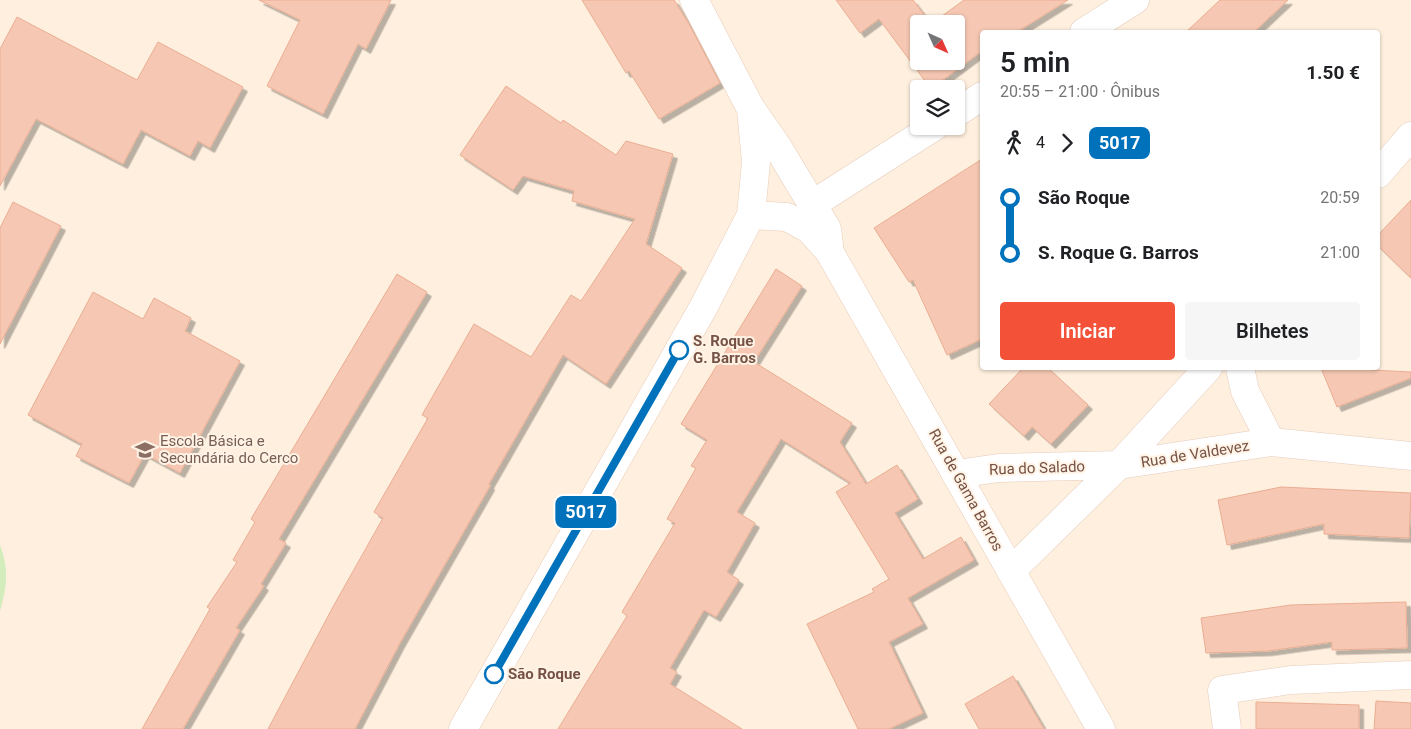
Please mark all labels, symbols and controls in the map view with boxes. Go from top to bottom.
north arrow [910,15,965,70]
map controls [910,15,965,135]
text: 5 min [1000,46,1070,79]
text: 1.50 € [1306,61,1360,84]
button: layers [910,80,965,135]
text: 20:55 – 21:00 · Ônibus [1000,82,1160,101]
icon: walk [1000,129,1028,157]
icon: forward [1053,129,1081,157]
text: 5017 [1099,132,1140,153]
text: 4 [1036,133,1045,152]
text: São Roque [1038,186,1130,209]
text: 20:59 [1320,188,1360,207]
text: S. Roque G. Barros [1038,241,1199,264]
text: 21:00 [1320,243,1360,262]
button: Iniciar [1000,302,1175,360]
button: Bilhetes [1185,302,1360,360]
place label: S. Roque G. Barros [693,332,756,367]
marker: S. Roque G. Barros [669,340,689,360]
street label: Rua de Gama Barros [925,426,1007,554]
place label: Escola Básica e Secundária do Cerco [160,432,298,467]
street label: Rua de Valdevez [1140,437,1250,471]
school or university icon: Escola Básica e Secundária do Cerco [134,439,156,461]
street label: Rua do Salado [989,457,1085,479]
line badge: 5017 [551,496,621,528]
text: 5017 [565,501,607,522]
marker: São Roque [484,664,504,684]
place label: São Roque [508,665,581,683]

